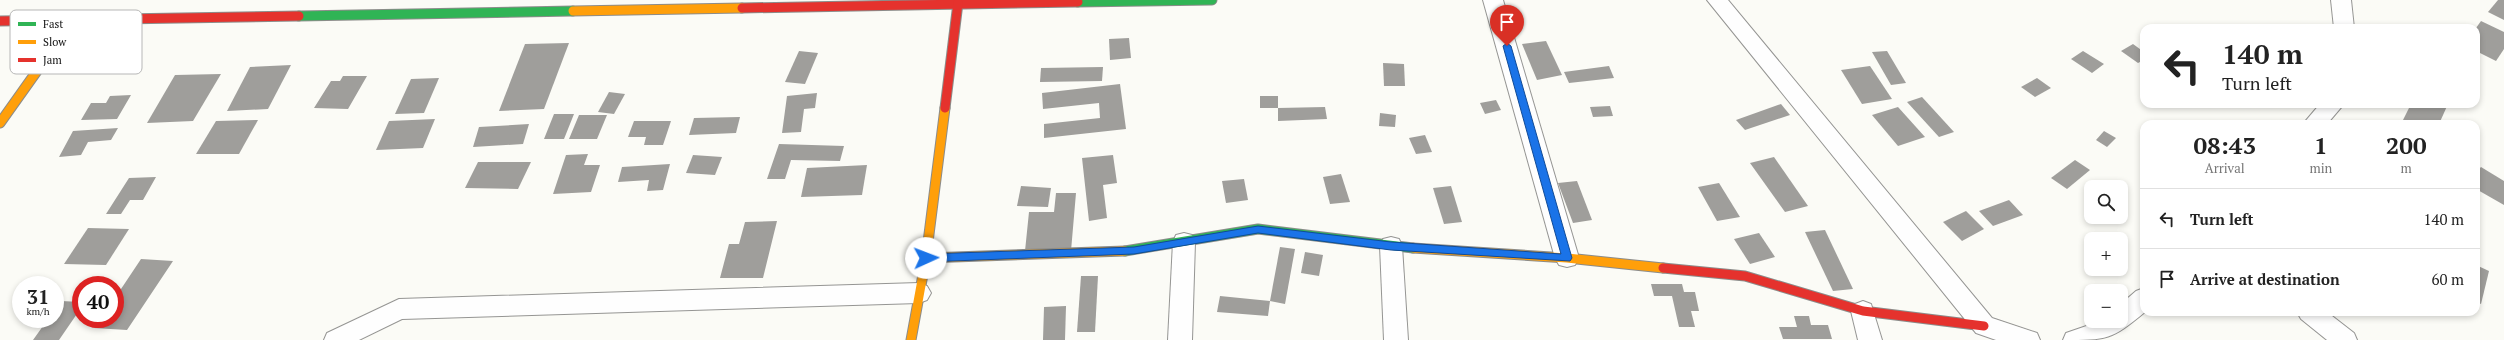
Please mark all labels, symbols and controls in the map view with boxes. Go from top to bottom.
pin [1490,5,1524,46]
legend [10,10,142,74]
icon: arrive [1496,11,1518,33]
text: Fast [43,17,63,31]
text: Slow [43,35,67,49]
text: 140 m [2222,35,2303,72]
icon: left [2156,40,2208,92]
text: Jam [43,53,62,67]
text: Turn left [2222,71,2292,95]
text: 08:43 [2193,129,2256,161]
text: 1 [2314,129,2328,161]
text: 200 [2386,129,2426,161]
text: Arrival [2205,159,2245,177]
text: min [2309,159,2332,177]
text: m [2401,159,2412,177]
map controls [2084,180,2128,328]
button: search [2084,180,2128,224]
icon: left [2156,208,2178,230]
text: Turn left [2190,209,2254,229]
text: 140 m [2423,209,2464,229]
button: + [2084,232,2128,276]
position arrow [905,237,947,279]
icon: arrive [2156,268,2178,290]
text: Arrive at destination [2190,269,2340,289]
text: 60 m [2431,269,2464,289]
speed limit sign: 40 [72,276,124,328]
text: 31 [27,283,49,310]
button: − [2084,284,2128,328]
text: km/h [26,305,50,318]

